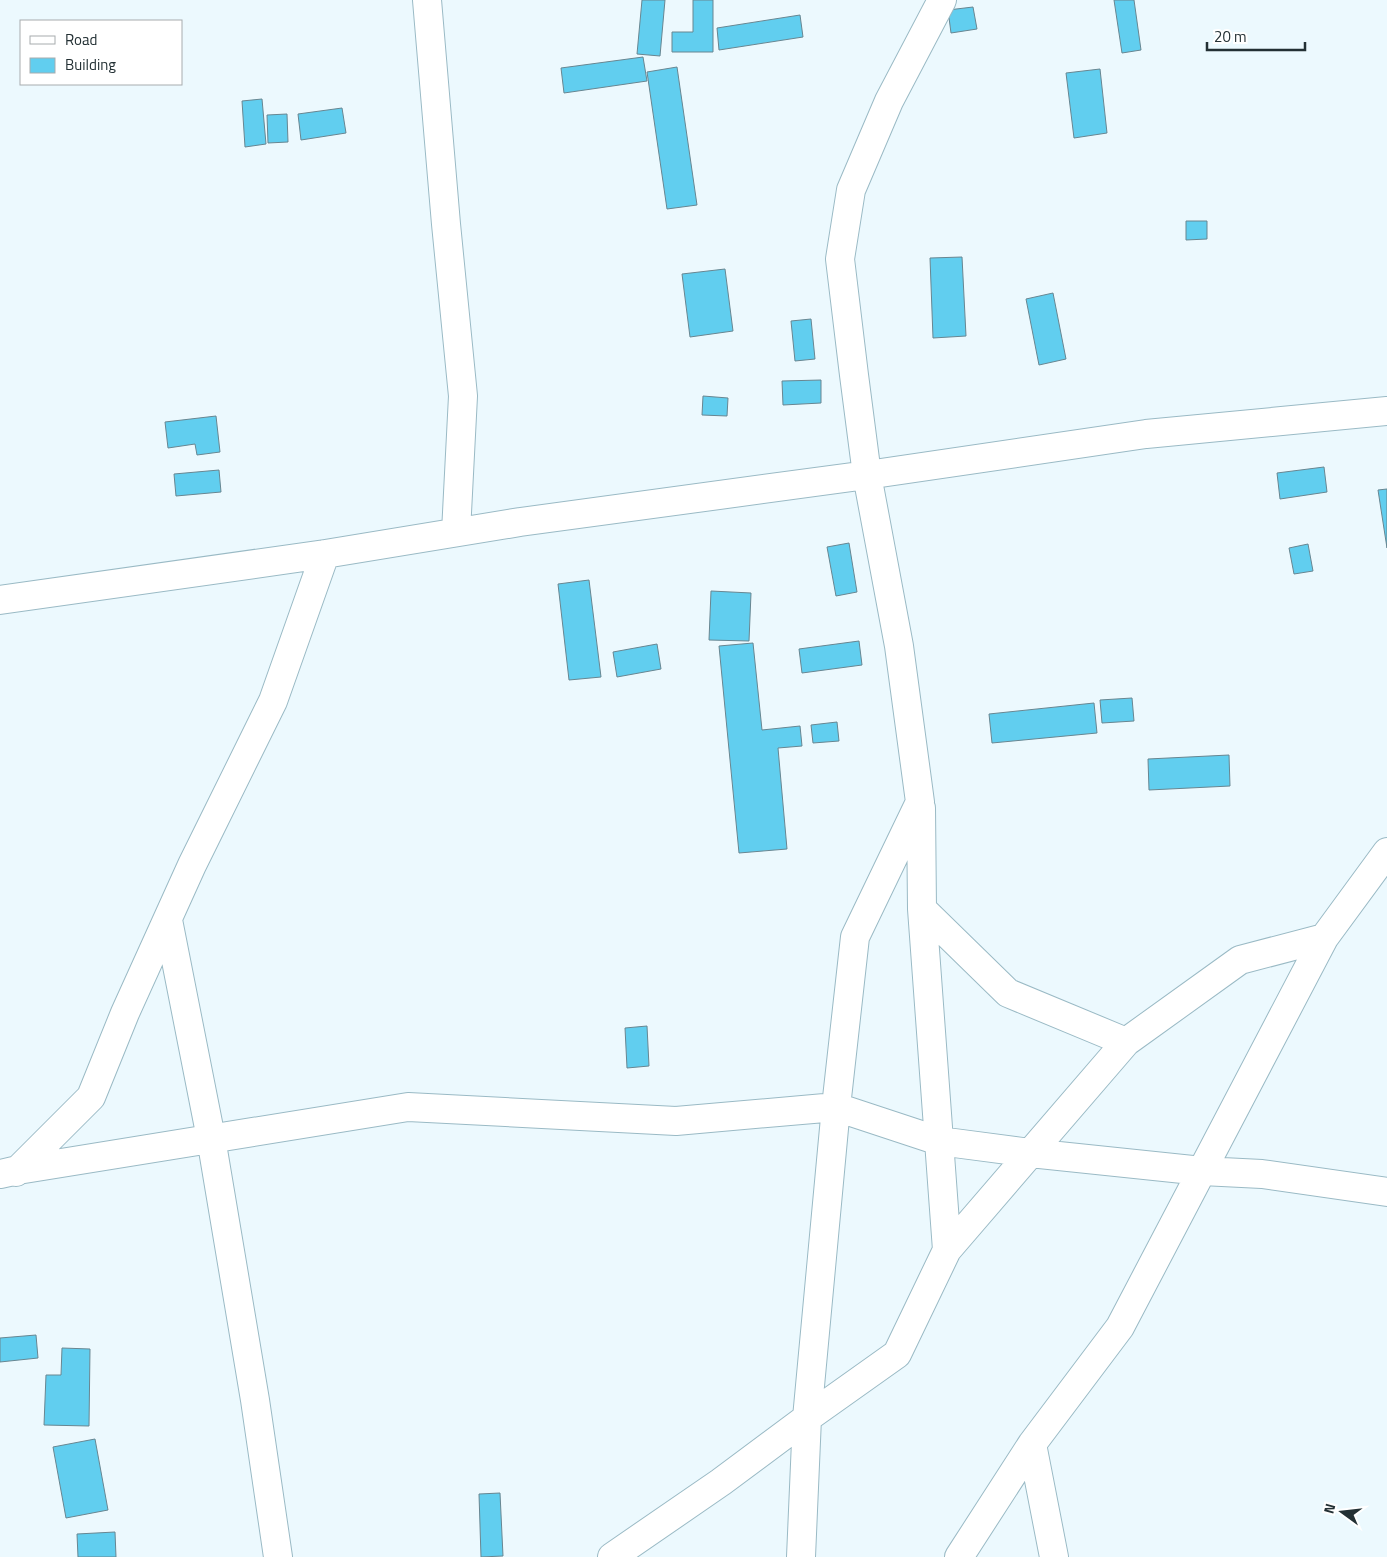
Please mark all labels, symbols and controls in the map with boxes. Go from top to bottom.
legend [20,20,182,85]
scale bar [1207,20,1304,52]
text: 20 m [1214,25,1247,48]
text: Road [65,28,97,51]
text: Building [65,53,116,76]
north arrow [1317,1487,1367,1537]
text: N [1318,1501,1340,1516]

